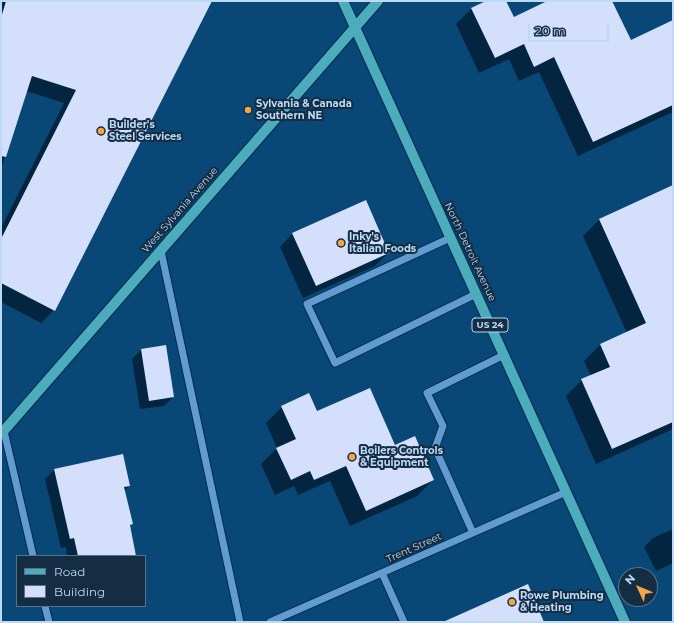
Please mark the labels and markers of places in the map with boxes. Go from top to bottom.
place label: Sylvania & Canada Southern NE [256,98,352,122]
marker: Sylvania & Canada Southern NE [243,105,253,115]
place label: Builder's Steel Services [109,119,182,142]
marker: Builder's Steel Services [96,126,106,136]
place label: Inky's Italian Foods [349,231,416,254]
marker: Inky's Italian Foods [336,238,346,248]
place label: Boilers Controls & Equipment [360,445,443,468]
marker: Boilers Controls & Equipment [347,452,357,462]
place label: Rowe Plumbing & Heating [520,590,604,614]
marker: Rowe Plumbing & Heating [507,597,517,607]

